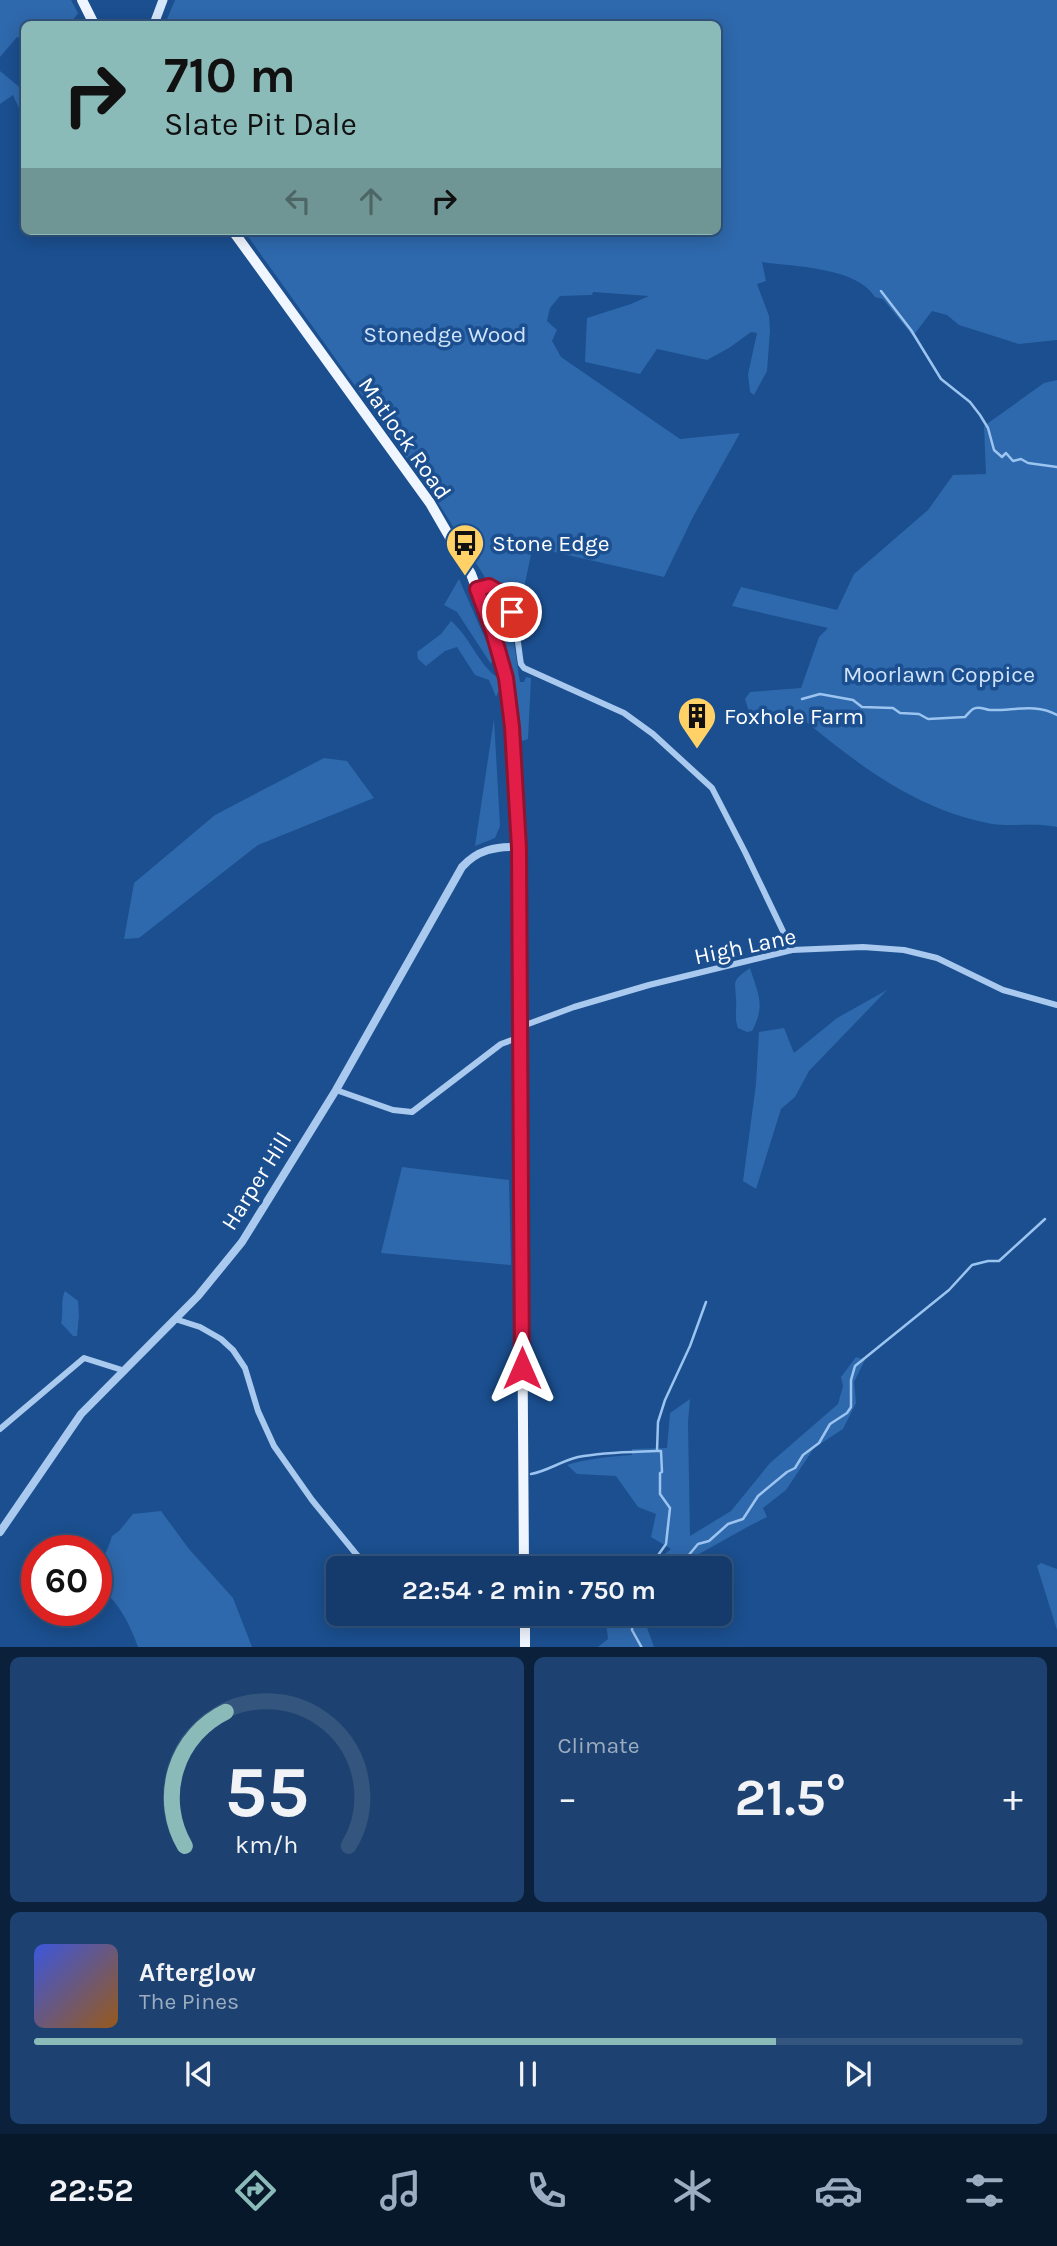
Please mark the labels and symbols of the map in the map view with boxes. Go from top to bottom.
park label: Stonedge Wood [363,321,527,348]
street label: Matlock Road [353,372,457,505]
bus stop icon: Stone Edge [444,522,486,577]
place label: Stone Edge [492,530,610,557]
pin [482,582,542,642]
park label: Moorlawn Coppice [843,661,1035,688]
building icon: Foxhole Farm [676,695,718,750]
place label: Foxhole Farm [724,703,864,730]
street label: High Lane [692,923,799,970]
street label: Harper Hill [216,1127,297,1235]
position arrow [485,1331,559,1405]
speed limit sign: 60 [21,1535,112,1626]

